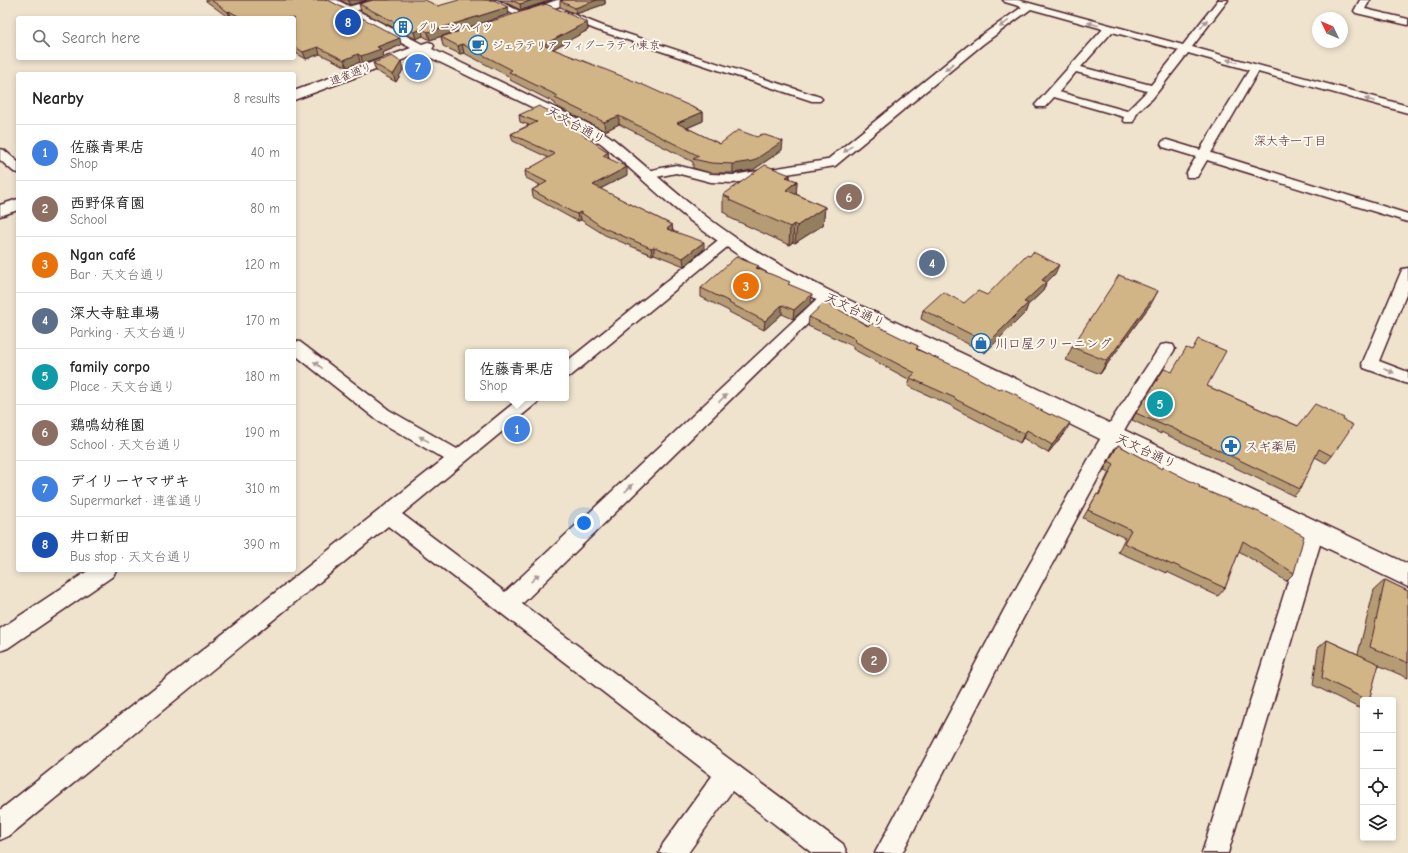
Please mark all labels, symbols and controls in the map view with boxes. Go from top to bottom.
pin: 8 [335,7,361,37]
north arrow [1312,12,1348,48]
search box [16,16,296,60]
building icon: グリーンハイツ [392,16,414,38]
one-way arrow [1200,19,1209,30]
one-way arrow [999,20,1009,28]
one-way arrow [1086,20,1099,26]
place label: グリーンハイツ [417,21,493,34]
icon: search [30,27,52,49]
text: Search here [62,29,140,47]
cafe icon: ジェラテリア フィグーラティ東京 [467,34,489,56]
place label: ジェラテリア フィグーラティ東京 [492,39,660,52]
pin: 7 [405,52,431,82]
one-way arrow [1225,58,1237,64]
street label: 連雀通り [328,60,374,88]
one-way arrow [944,62,954,71]
text: Nearby [32,89,83,108]
text: 8 results [234,91,280,106]
one-way arrow [1364,97,1376,103]
street label: 天文台通り [544,103,608,147]
district label: 深大寺一丁目 [1254,134,1326,148]
text: 佐藤青果店 [70,138,145,156]
text: 1 [42,145,48,160]
text: 40 m [251,145,280,160]
one-way arrow [843,145,854,154]
text: Shop [70,156,98,171]
pin: 6 [836,182,862,212]
text: 西野保育園 [70,194,145,212]
text: 2 [42,201,48,216]
text: 80 m [250,201,280,216]
text: School [70,212,107,227]
text: Ngan café [70,246,136,264]
pin: 4 [919,248,945,278]
text: 3 [42,257,48,272]
text: 120 m [245,257,280,272]
text: Bar · 天文台通り [70,267,166,282]
pin: 3 [733,271,759,301]
street label: 天文台通り [822,289,888,331]
text: 深大寺駐車場 [70,304,160,322]
text: 4 [42,313,48,328]
text: 170 m [246,313,280,328]
text: Parking · 天文台通り [70,325,188,340]
shop icon: 川口屋クリーニング [970,332,992,354]
place label: 川口屋クリーニング [995,336,1112,351]
popup [465,349,569,401]
text: family corpo [70,358,150,376]
text: 佐藤青果店 [479,360,555,378]
one-way arrow [312,361,323,369]
one-way arrow [1384,368,1396,374]
text: 5 [42,369,48,384]
text: 180 m [245,369,280,384]
text: Shop [479,378,507,393]
text: Place · 天文台通り [70,379,176,394]
pin: 5 [1147,389,1173,419]
one-way arrow [717,394,728,403]
pin: 1 [504,414,530,444]
text: 鶏鳴幼稚園 [70,416,145,434]
text: 6 [42,425,48,440]
text: 190 m [245,425,280,440]
street label: 天文台通り [1113,430,1179,472]
one-way arrow [419,435,430,442]
pharmacy icon: スギ薬局 [1220,435,1242,457]
text: School · 天文台通り [70,437,183,452]
place label: スギ薬局 [1245,439,1297,454]
text: デイリーヤマザキ [70,472,190,490]
text: 7 [42,481,48,496]
text: 310 m [245,481,280,496]
one-way arrow [624,484,634,493]
text: Supermarket · 連雀通り [70,493,204,508]
your location [574,513,594,533]
text: 井口新田 [70,528,130,546]
text: 8 [42,537,48,552]
text: 390 m [244,537,280,552]
text: Bus stop · 天文台通り [70,549,193,564]
one-way arrow [530,573,540,583]
pin: 2 [861,645,887,675]
map controls [1360,697,1396,841]
button: + [1360,697,1396,733]
button: − [1360,733,1396,769]
button: locate [1360,769,1396,805]
button: layers [1360,805,1396,841]

